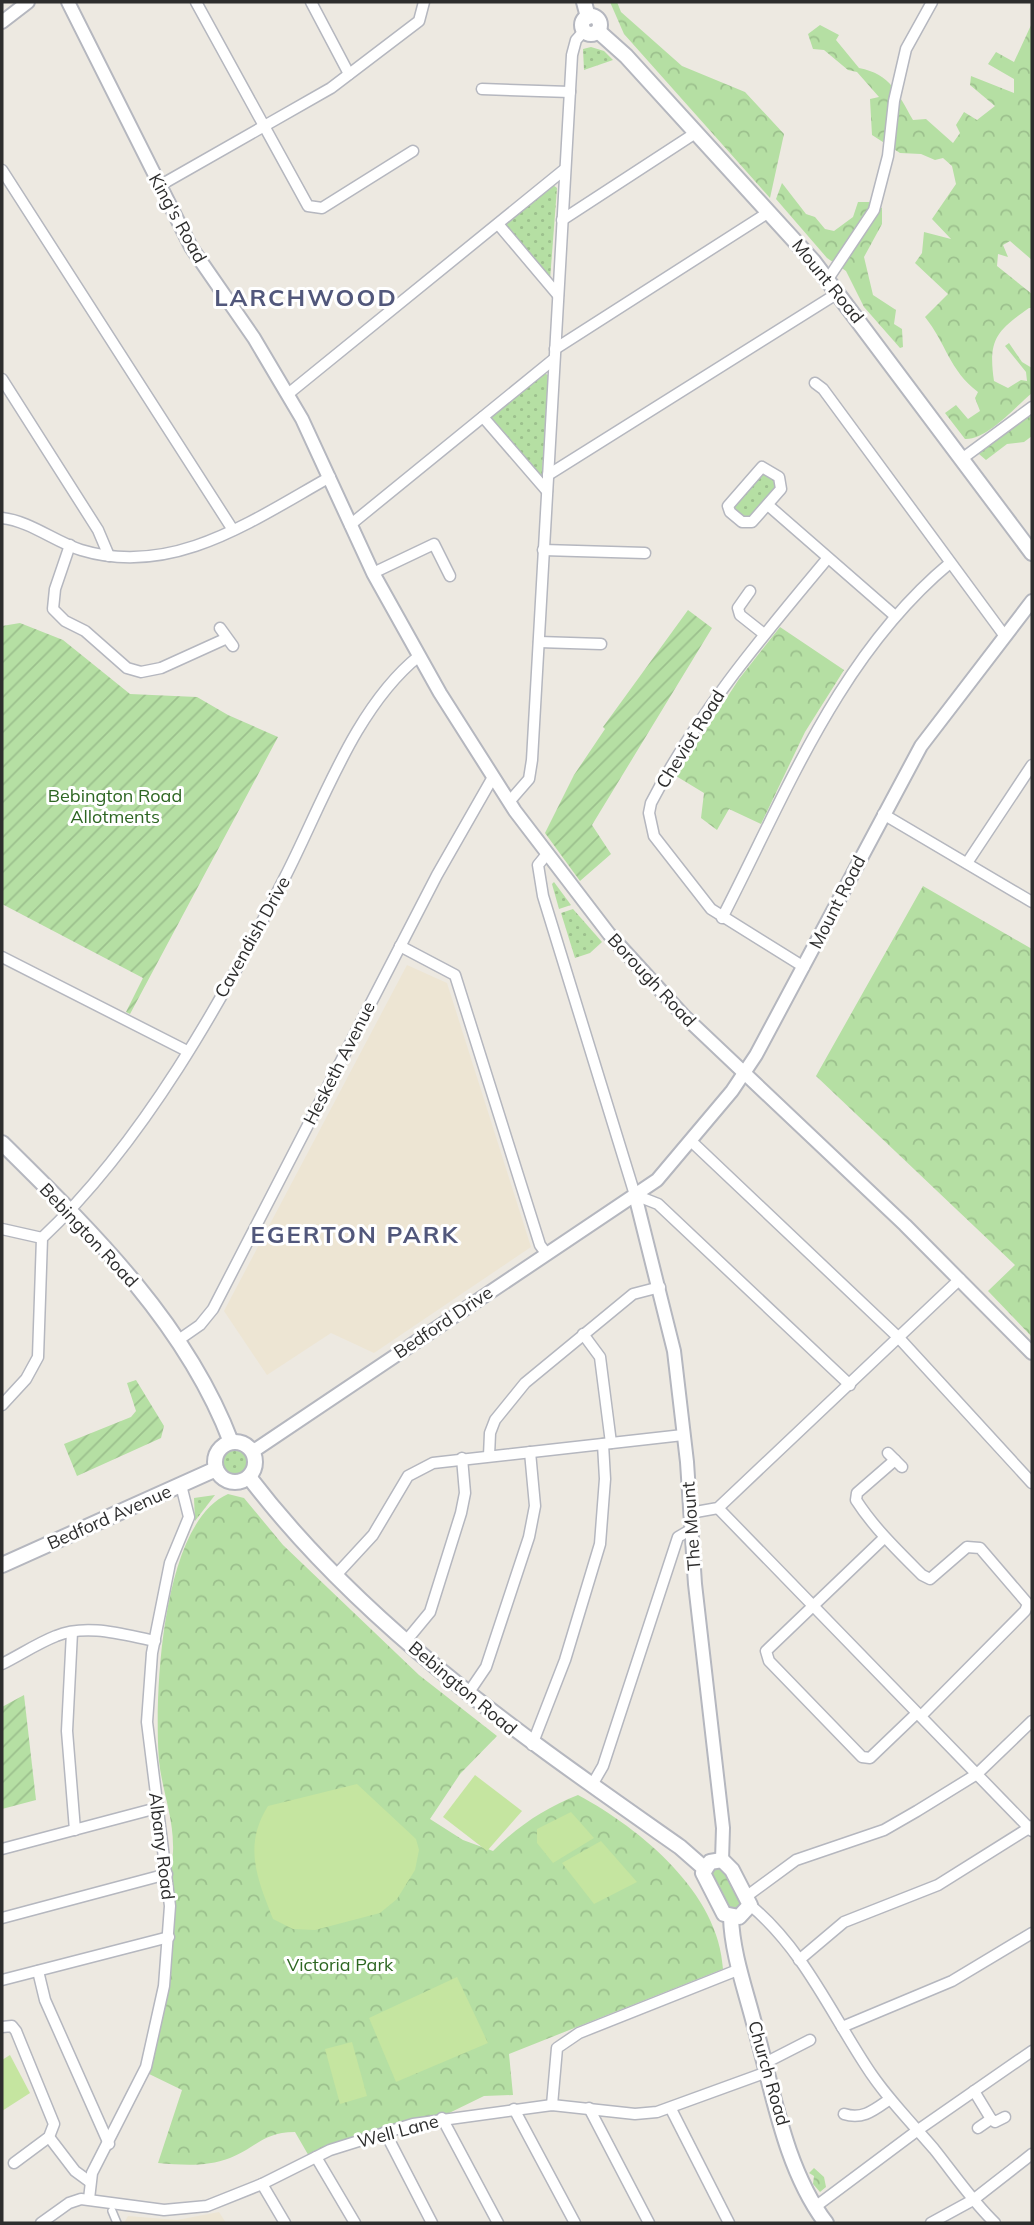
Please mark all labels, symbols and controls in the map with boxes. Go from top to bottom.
street label: King's Road [144,169,212,267]
street label: Mount Road [787,234,869,328]
district label: LARCHWOOD [214,282,398,312]
street label: Cheviot Road [651,686,729,792]
park label: Bebington Road Allotments [48,784,182,828]
street label: Mount Road [804,851,870,953]
street label: Cavendish Drive [209,872,295,1002]
street label: Borough Road [603,928,701,1032]
street label: Hesketh Avenue [298,997,380,1129]
street label: Bebington Road [35,1178,143,1292]
district label: EGERTON PARK [250,1219,460,1249]
street label: Bedford Drive [389,1280,497,1364]
street label: Bedford Avenue [43,1479,175,1555]
street label: The Mount [676,1481,706,1571]
street label: Bebington Road [404,1636,522,1740]
street label: Albany Road [144,1791,180,1901]
park label: Victoria Park [287,1953,394,1976]
street label: Church Road [743,2018,795,2128]
street label: Well Lane [355,2109,441,2153]

